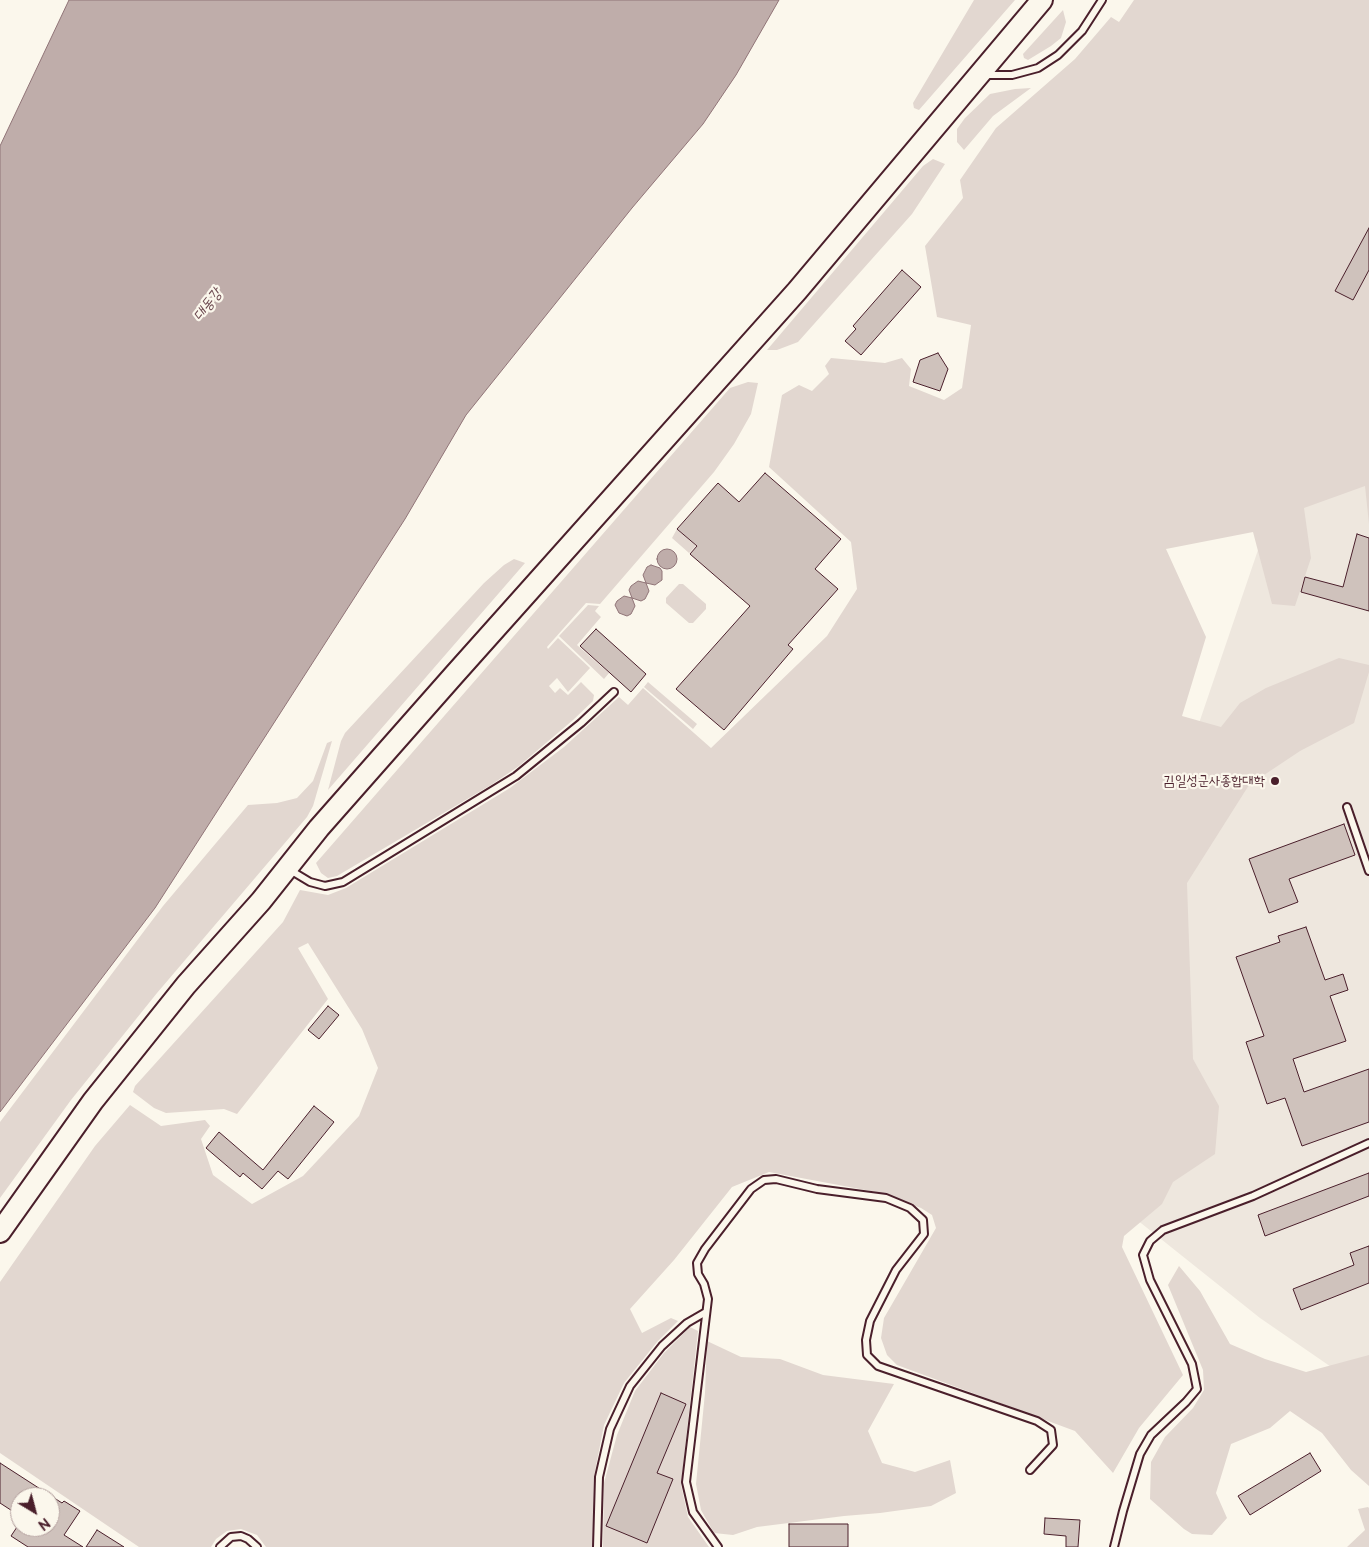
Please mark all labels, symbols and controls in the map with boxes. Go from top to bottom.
water label: 대동강 [190,285,226,325]
place label: 김일성군사종합대학 [1164,773,1265,789]
marker: 김일성군사종합대학 [1269,775,1281,787]
north arrow [10,1487,60,1537]
text: N [34,1514,53,1534]

